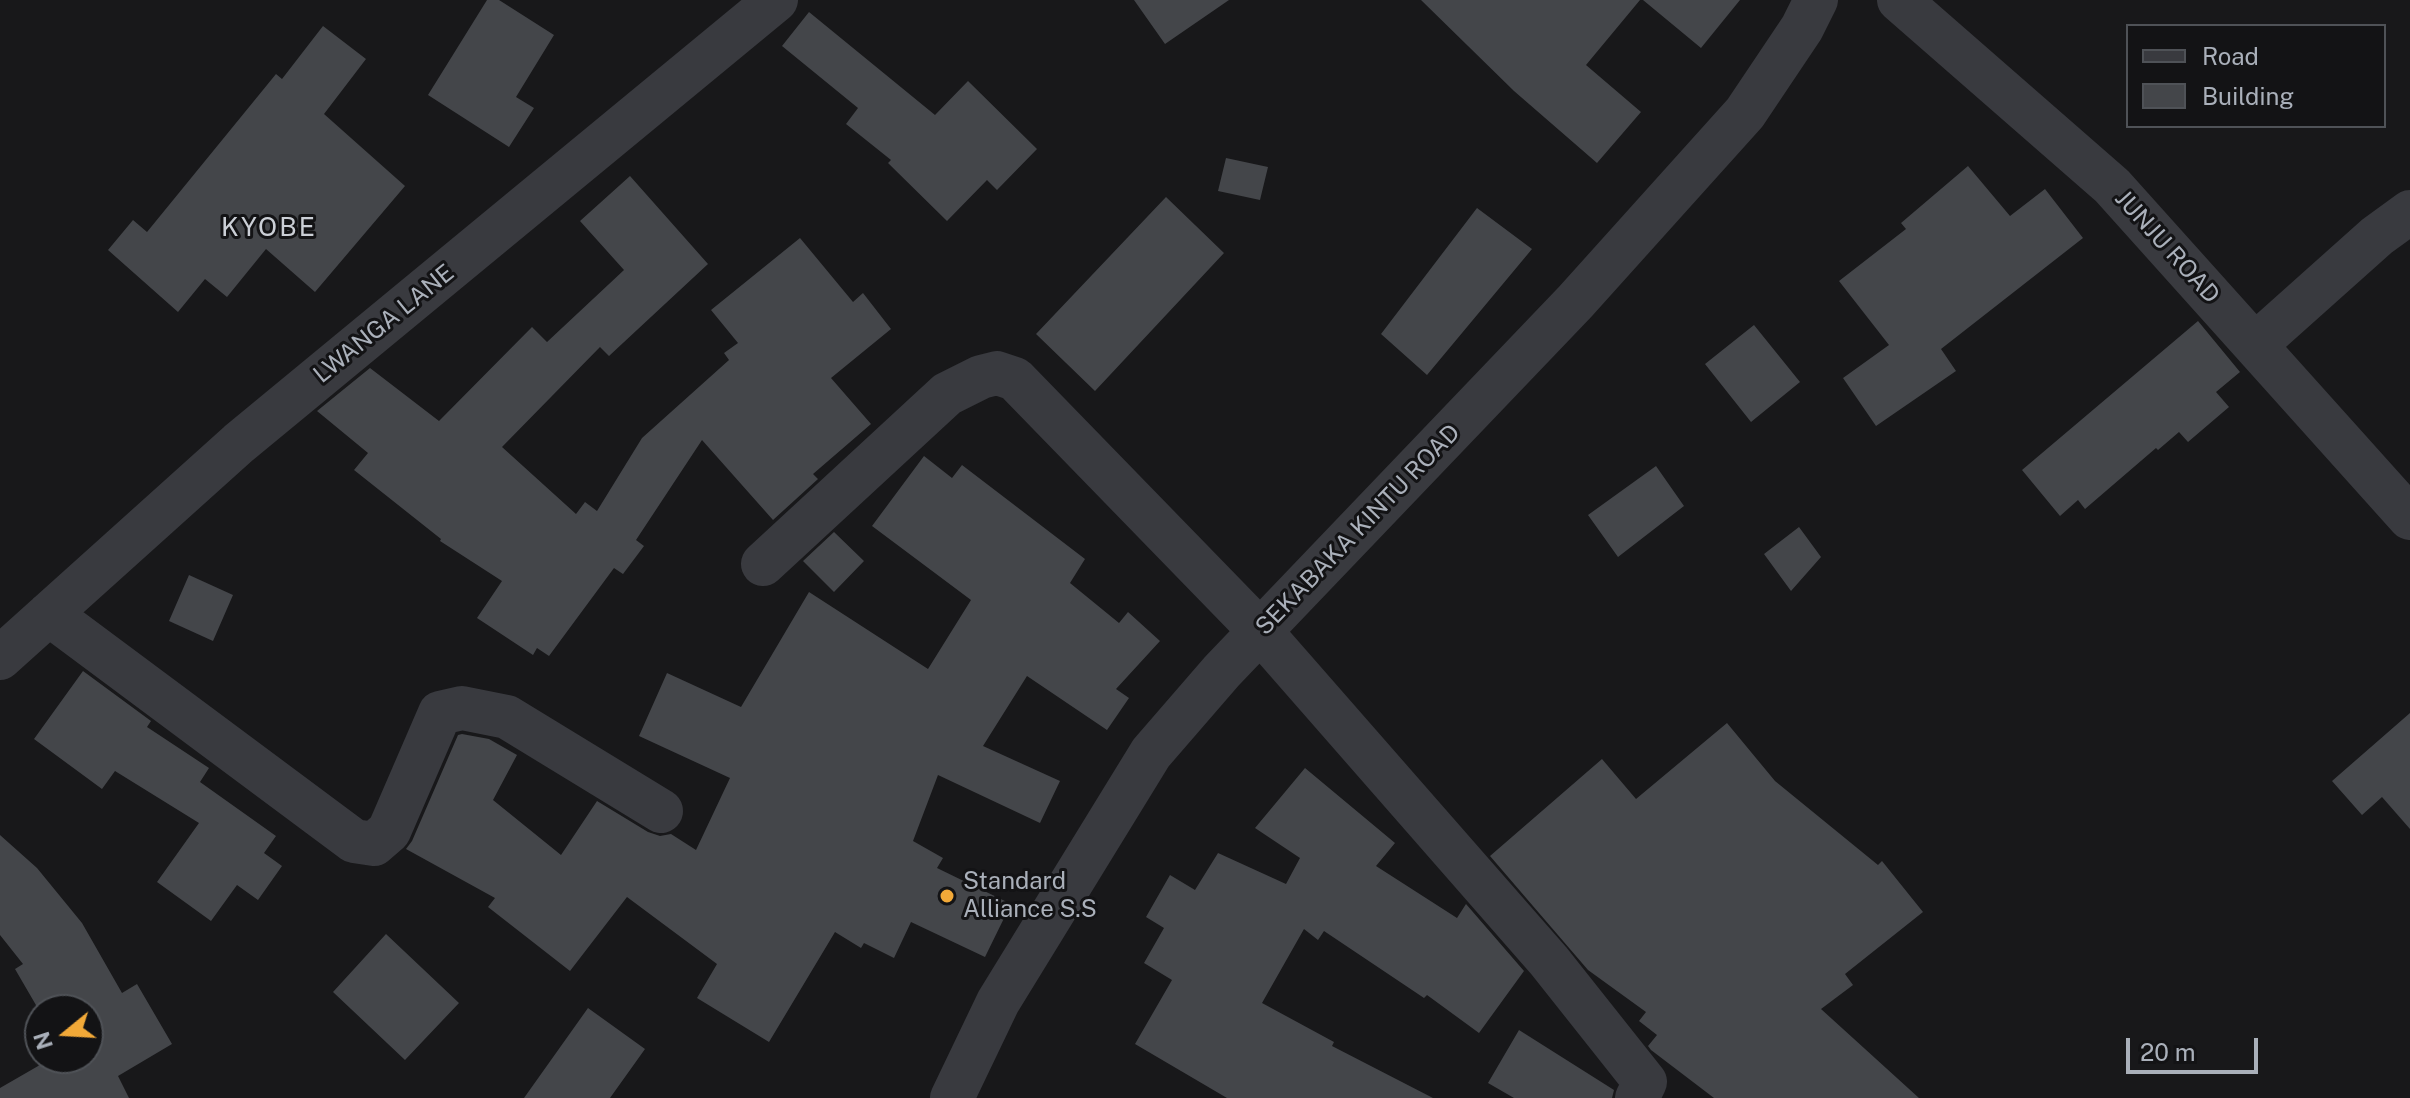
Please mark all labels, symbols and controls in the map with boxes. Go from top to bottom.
legend [2126,24,2386,128]
text: Road [2202,42,2259,70]
text: Building [2202,82,2294,110]
street label: JUNJU ROAD [2109,184,2225,310]
district label: KYOBE [221,212,317,244]
street label: LWANGA LANE [308,259,460,389]
street label: SEKABAKA KINTU ROAD [1250,419,1466,641]
place label: Standard Alliance S.S [963,868,1097,924]
marker: Standard Alliance S.S [938,887,956,905]
north arrow [24,994,104,1074]
scale bar [2130,1022,2262,1072]
text: N [28,1029,58,1053]
text: 20 m [2140,1038,2196,1066]

